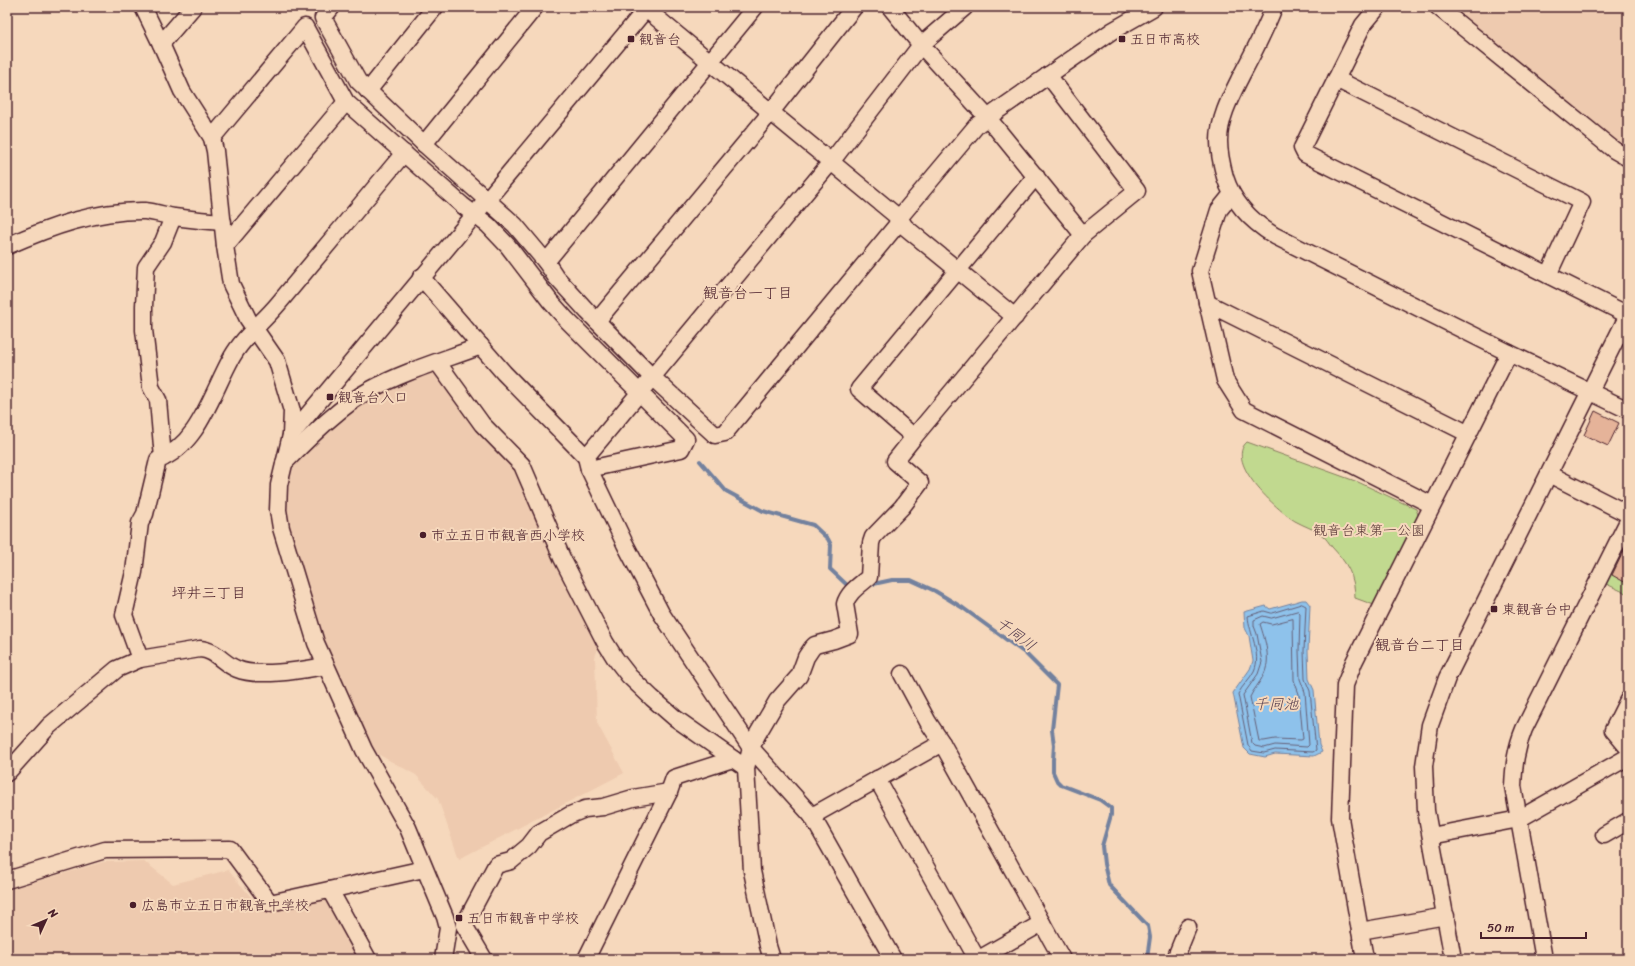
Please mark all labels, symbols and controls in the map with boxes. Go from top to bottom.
place label: 観音台 [639,27,681,52]
place label: 五日市高校 [1130,27,1200,52]
marker: 観音台 [626,34,636,44]
marker: 五日市高校 [1117,34,1127,44]
district label: 観音台一丁目 [703,280,793,306]
place label: 観音台入口 [338,385,408,410]
marker: 観音台入口 [325,392,335,402]
park label: 観音台東第一公園 [1313,518,1425,543]
place label: 市立五日市観音西小学校 [431,523,585,548]
marker: 市立五日市観音西小学校 [418,530,428,540]
district label: 坪井三丁目 [171,580,247,606]
place label: 東観音台中 [1502,597,1572,622]
marker: 東観音台中 [1489,604,1499,614]
water label: 千同川 [990,610,1042,658]
district label: 観音台二丁目 [1375,632,1465,658]
water label: 千同池 [1253,691,1299,717]
place label: 広島市立五日市観音中学校 [141,893,309,918]
north arrow [26,900,66,940]
marker: 広島市立五日市観音中学校 [128,900,138,910]
text: N [43,903,63,923]
place label: 五日市観音中学校 [467,906,579,931]
marker: 五日市観音中学校 [454,913,464,923]
scale bar [1481,914,1586,940]
text: 50 m [1487,917,1514,939]

